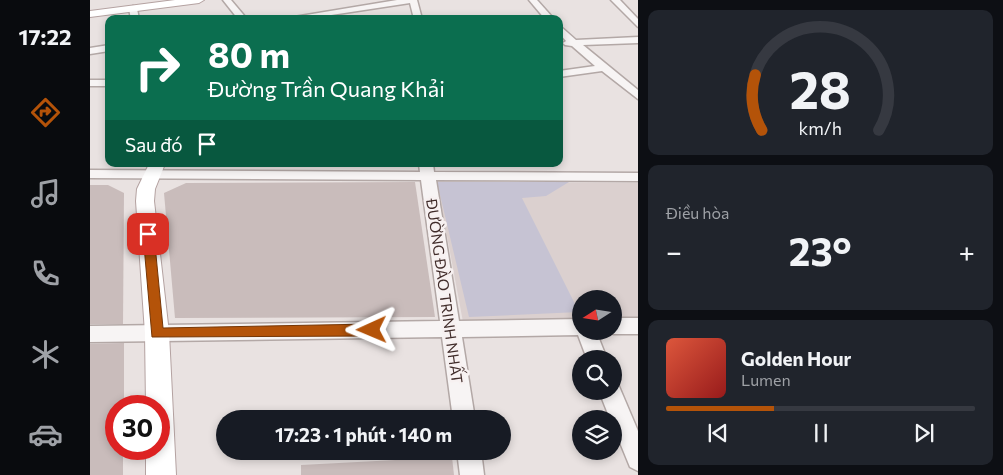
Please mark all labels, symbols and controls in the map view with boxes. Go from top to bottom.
text: 17:22 [19,23,71,50]
text: 80 m [208,32,290,75]
icon: right [125,35,190,100]
text: 28 [790,56,851,120]
text: Đường Trần Quang Khải [208,75,445,102]
icon: directions [28,95,63,130]
text: km/h [799,117,842,139]
icon: arrive [193,130,221,158]
text: Sau đó [125,133,183,156]
icon: music [28,176,63,211]
street label: ĐƯỜNG ĐÀO TRINH NHẤT [423,196,470,385]
text: Điều hòa [666,203,729,222]
pin [127,213,169,255]
icon: arrive [134,220,162,248]
text: 23° [789,227,852,274]
text: − [666,234,682,268]
text: + [959,234,975,268]
icon: phone [28,256,63,291]
north arrow [572,290,622,340]
map controls [572,290,622,460]
position arrow [345,303,397,355]
icon: climate [28,337,63,372]
text: Golden Hour [741,347,851,370]
button: search [572,350,622,400]
text: Lumen [741,370,791,389]
speed limit sign: 30 [105,395,170,460]
button: layers [572,410,622,460]
icon: car [28,417,63,452]
icon: previous [704,419,732,447]
icon: pause [807,419,835,447]
icon: next [910,419,938,447]
text: 17:23 · 1 phút · 140 m [275,423,452,446]

